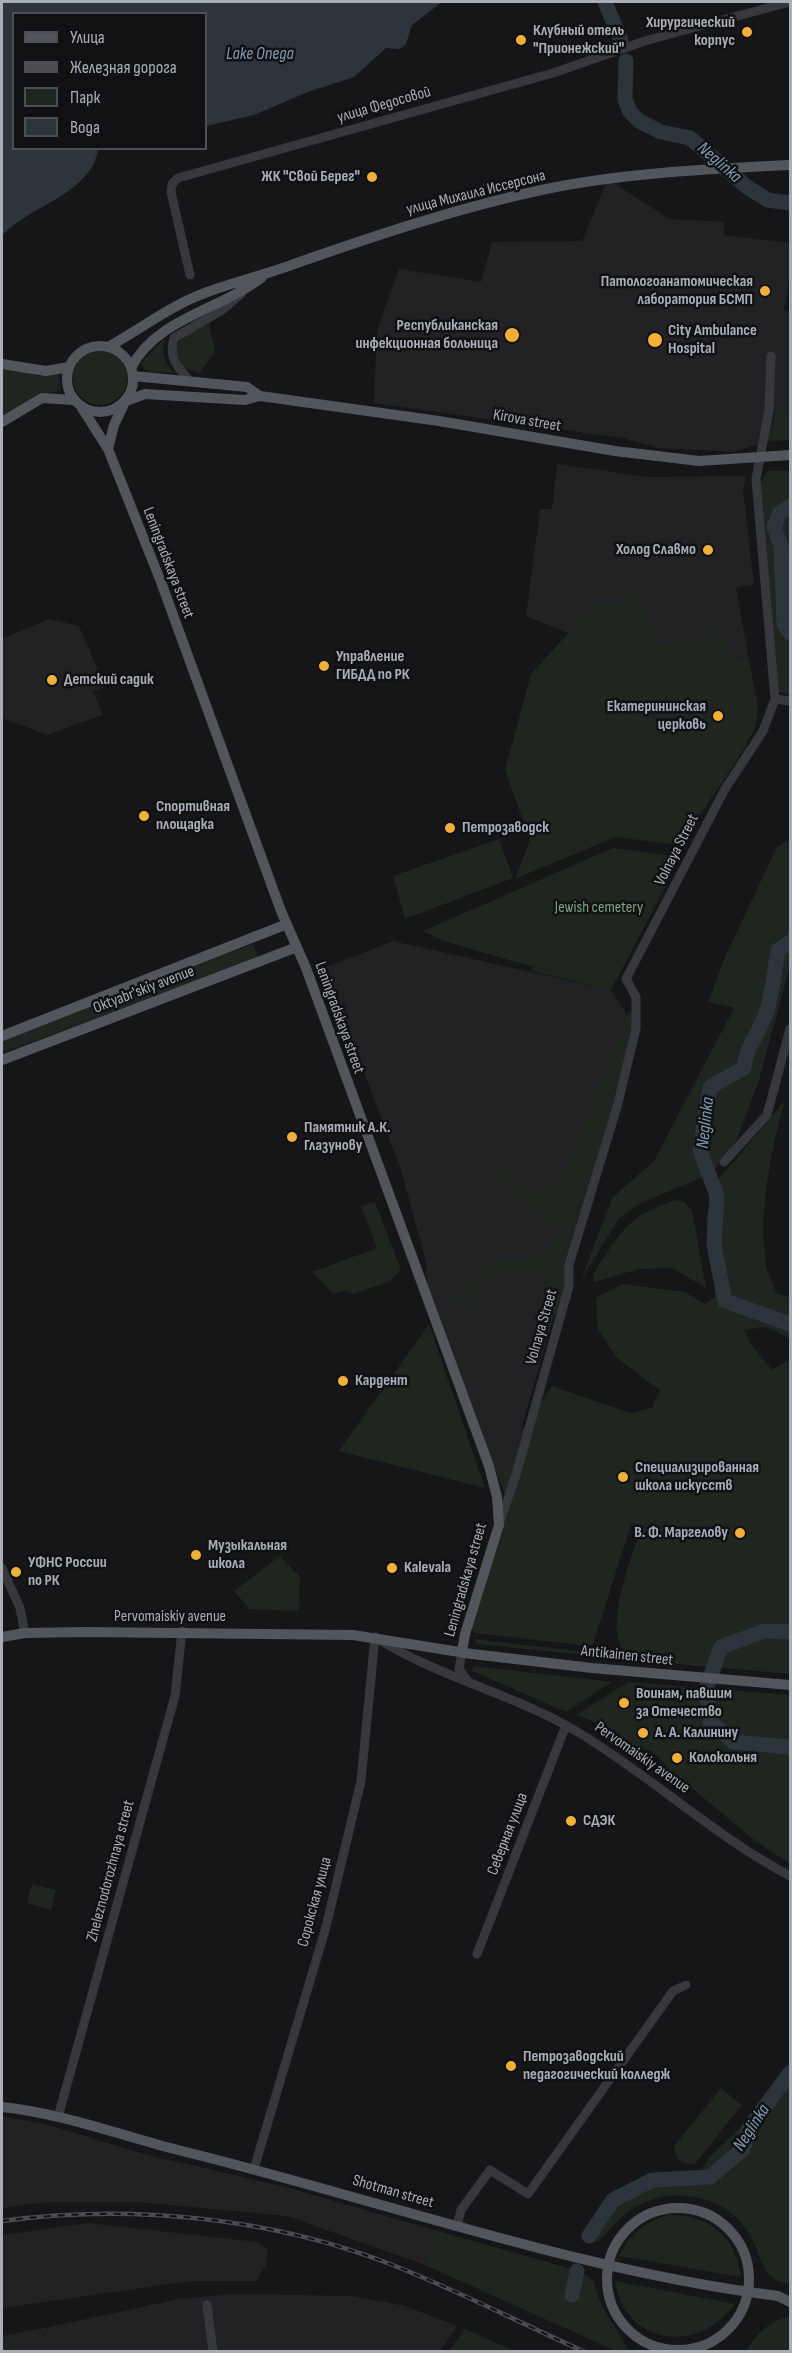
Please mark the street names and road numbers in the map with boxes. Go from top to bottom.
street label: улица Федосовой [335,82,433,128]
street label: улица Михаила Иссерсона [404,166,548,220]
street label: Kirova street [492,406,562,436]
street label: Leningradskaya street [138,505,198,621]
street label: Volnaya Street [651,811,703,889]
street label: Leningradskaya street [310,959,368,1077]
street label: Oktyabr'skiy avenue [91,962,197,1018]
street label: Volnaya Street [522,1287,562,1367]
street label: Leningradskaya street [441,1521,491,1639]
street label: Pervomaiskiy avenue [114,1607,226,1627]
street label: Antikainen street [580,1642,674,1670]
street label: Pervomaiskiy avenue [591,1718,693,1798]
street label: Северная улица [484,1790,532,1878]
street label: Zheleznodorozhnaya street [83,1798,139,1944]
street label: Сорокская улица [294,1855,336,1949]
street label: Shotman street [350,2171,436,2213]

